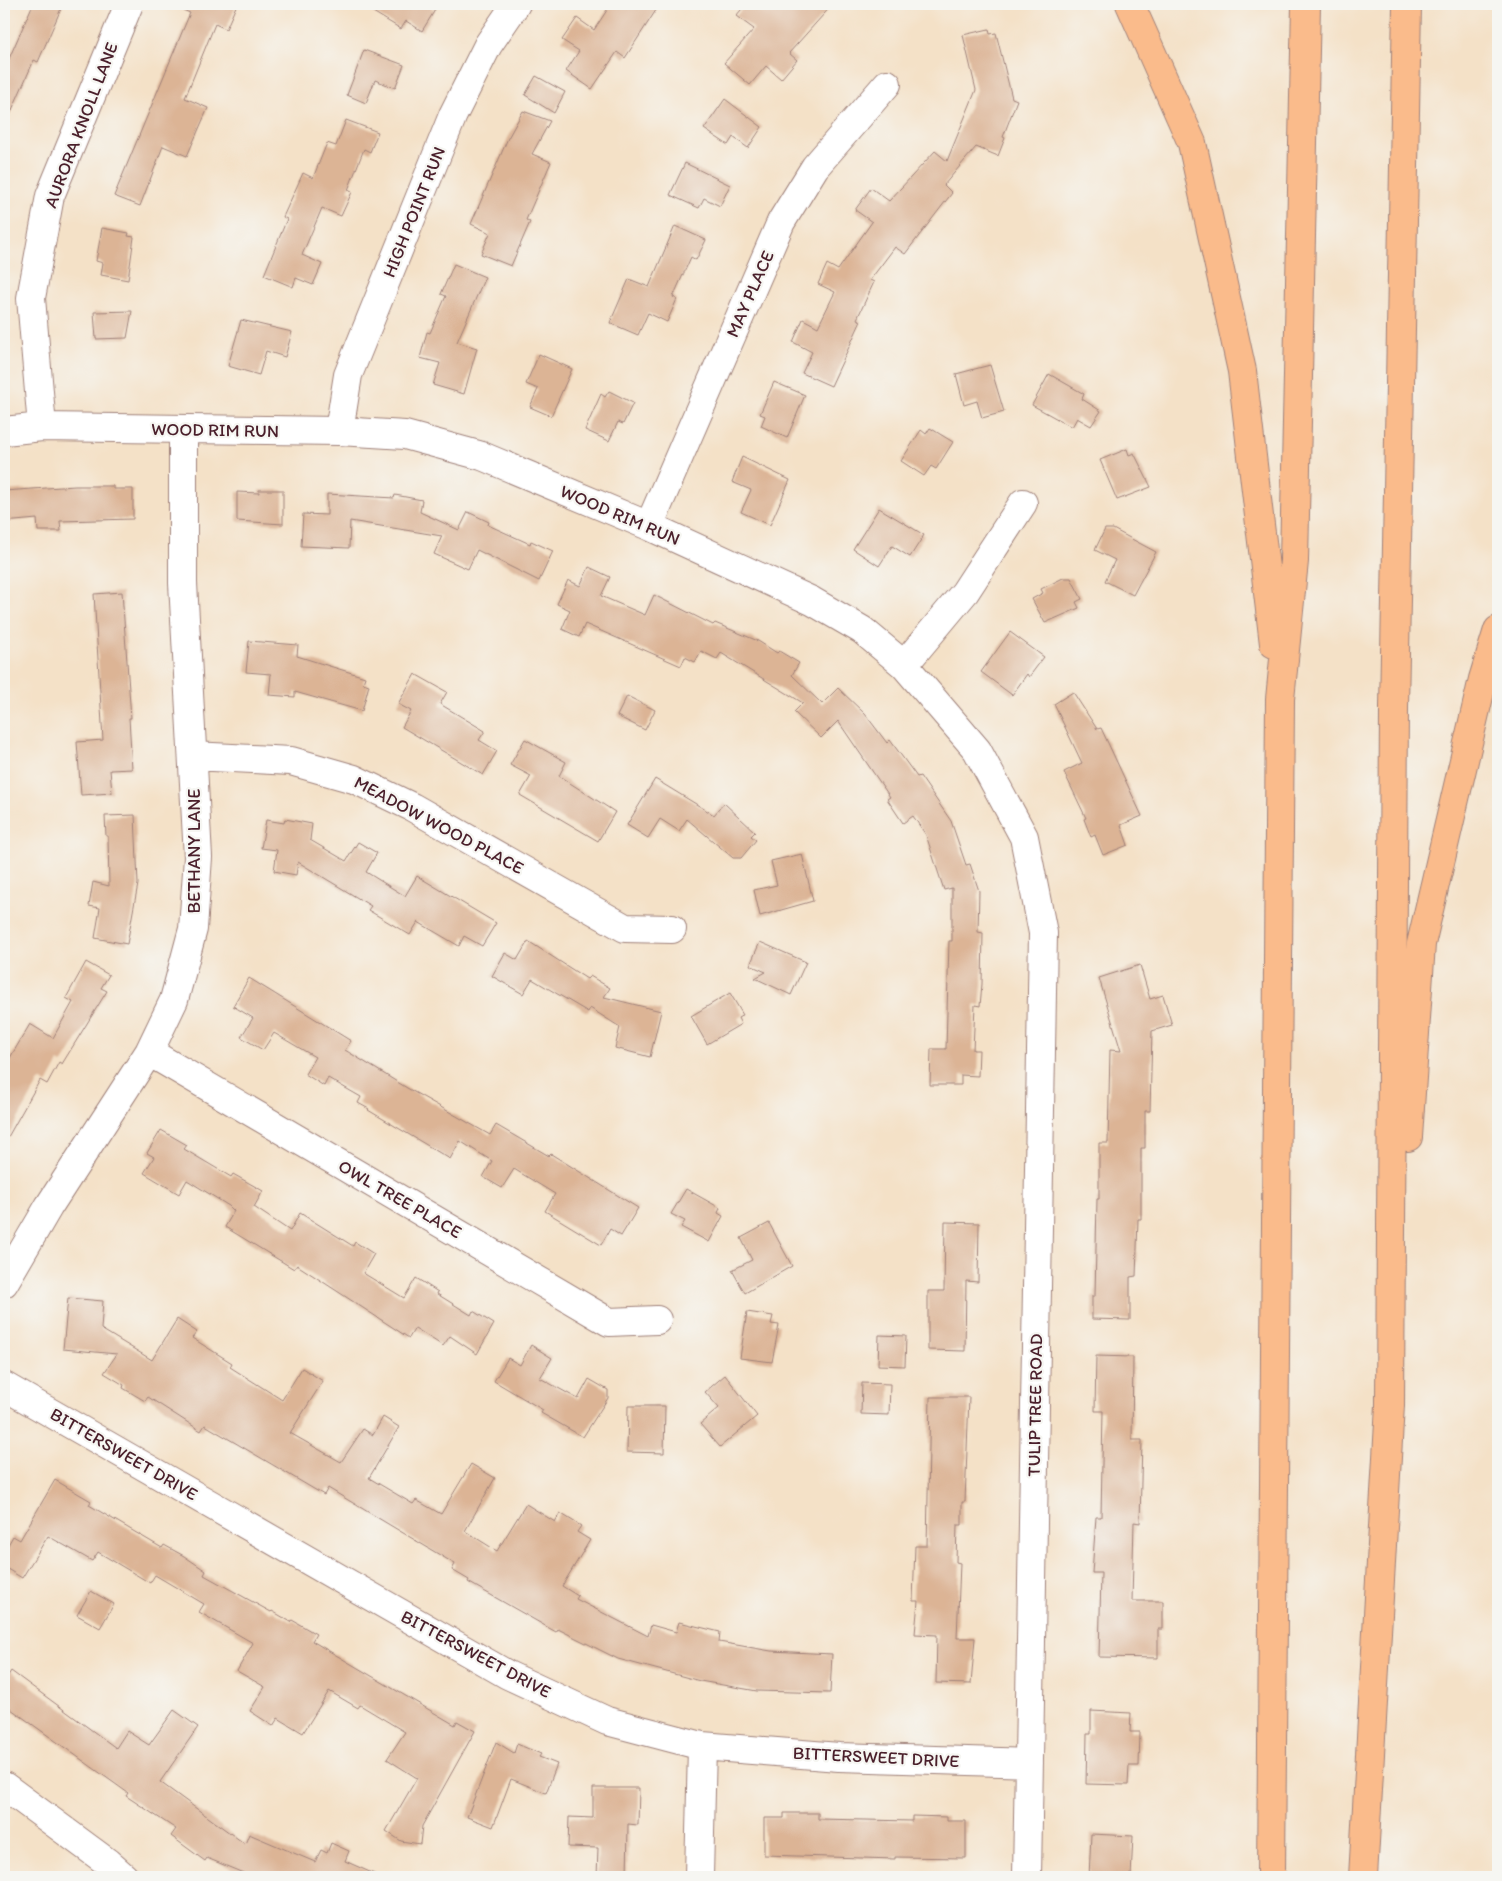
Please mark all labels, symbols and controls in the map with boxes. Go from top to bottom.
street label: AURORA KNOLL LANE [39,39,123,211]
street label: HIGH POINT RUN [378,143,450,281]
street label: MAY PLACE [721,247,779,341]
street label: WOOD RIM RUN [151,418,279,442]
street label: WOOD RIM RUN [557,480,683,550]
street label: MEADOW WOOD PLACE [350,771,528,879]
street label: BETHANY LANE [183,789,205,913]
street label: OWL TREE PLACE [334,1155,466,1243]
street label: TULIP TREE ROAD [1023,1333,1047,1477]
street label: BITTERSWEET DRIVE [46,1403,202,1505]
street label: BITTERSWEET DRIVE [397,1605,555,1703]
street label: BITTERSWEET DRIVE [792,1742,960,1772]

